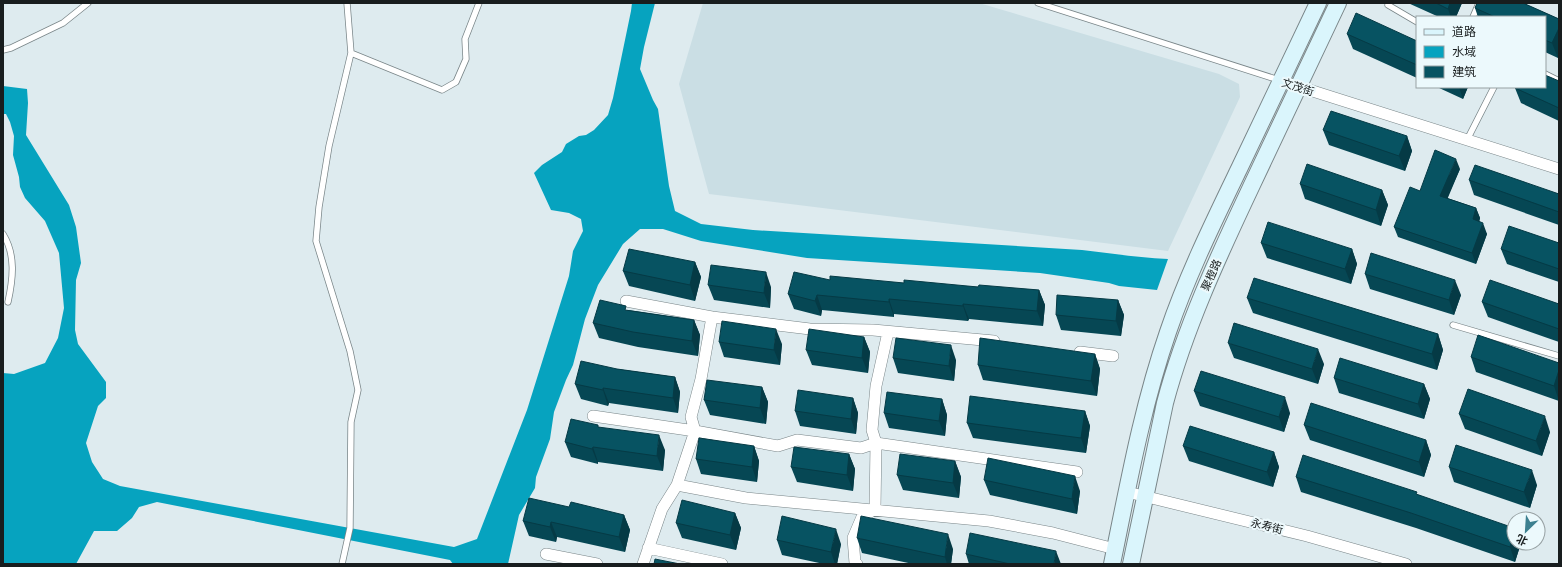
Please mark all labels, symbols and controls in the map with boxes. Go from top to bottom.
legend [1416,16,1546,88]
text: 道路 [1452,23,1476,40]
text: 水域 [1452,43,1476,60]
text: 建筑 [1452,63,1476,80]
street label: 文茂街 [1280,74,1316,100]
street label: 聚橙路 [1197,257,1225,293]
north arrow [1506,511,1546,551]
street label: 永寿街 [1249,514,1285,538]
text: 北 [1513,530,1530,550]

